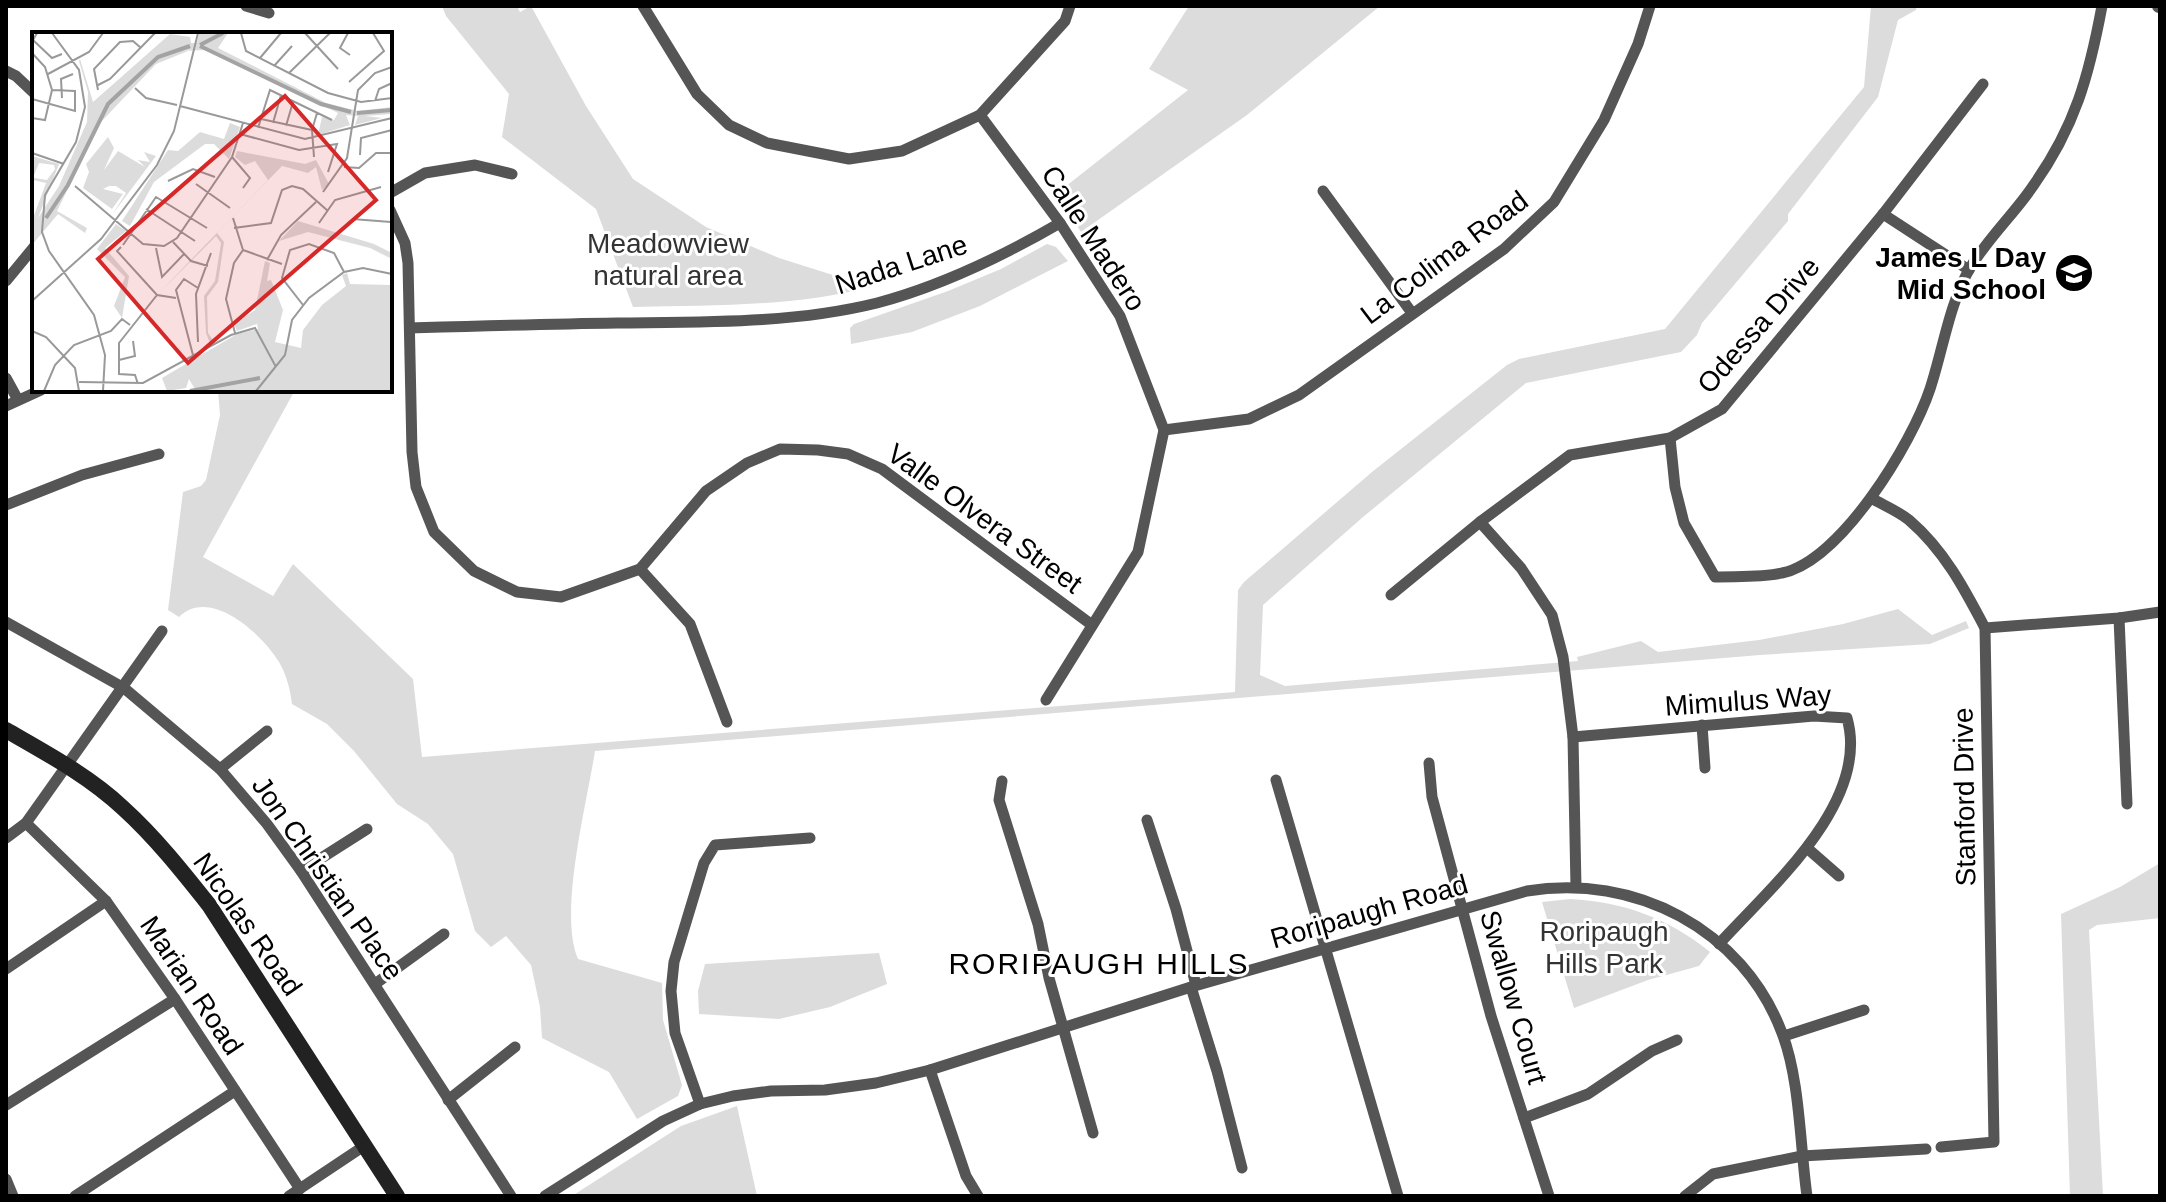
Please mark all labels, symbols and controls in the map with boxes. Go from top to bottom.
inset map [32,32,392,392]
street label: Calle Madero [1035,160,1152,317]
street label: La Colima Road [1355,185,1534,330]
park label: Meadowview natural area [587,228,750,291]
street label: Nada Lane [831,229,971,300]
place label: James L Day Mid School [1875,242,2046,305]
street label: Odessa Drive [1691,251,1826,400]
school or university icon: James L Day Mid School [2053,252,2095,294]
street label: Valle Olvera Street [881,437,1088,600]
street label: Mimulus Way [1664,679,1832,722]
street label: Stanford Drive [1947,707,1982,887]
street label: Jon Christian Place [246,771,409,986]
street label: Nicolas Road [187,847,308,1001]
street label: Roripaugh Road [1267,868,1471,954]
street label: Swallow Court [1474,907,1553,1088]
street label: Marian Road [134,910,249,1060]
park label: Roripaugh Hills Park [1539,916,1669,979]
district label: RORIPAUGH HILLS [948,947,1250,980]

